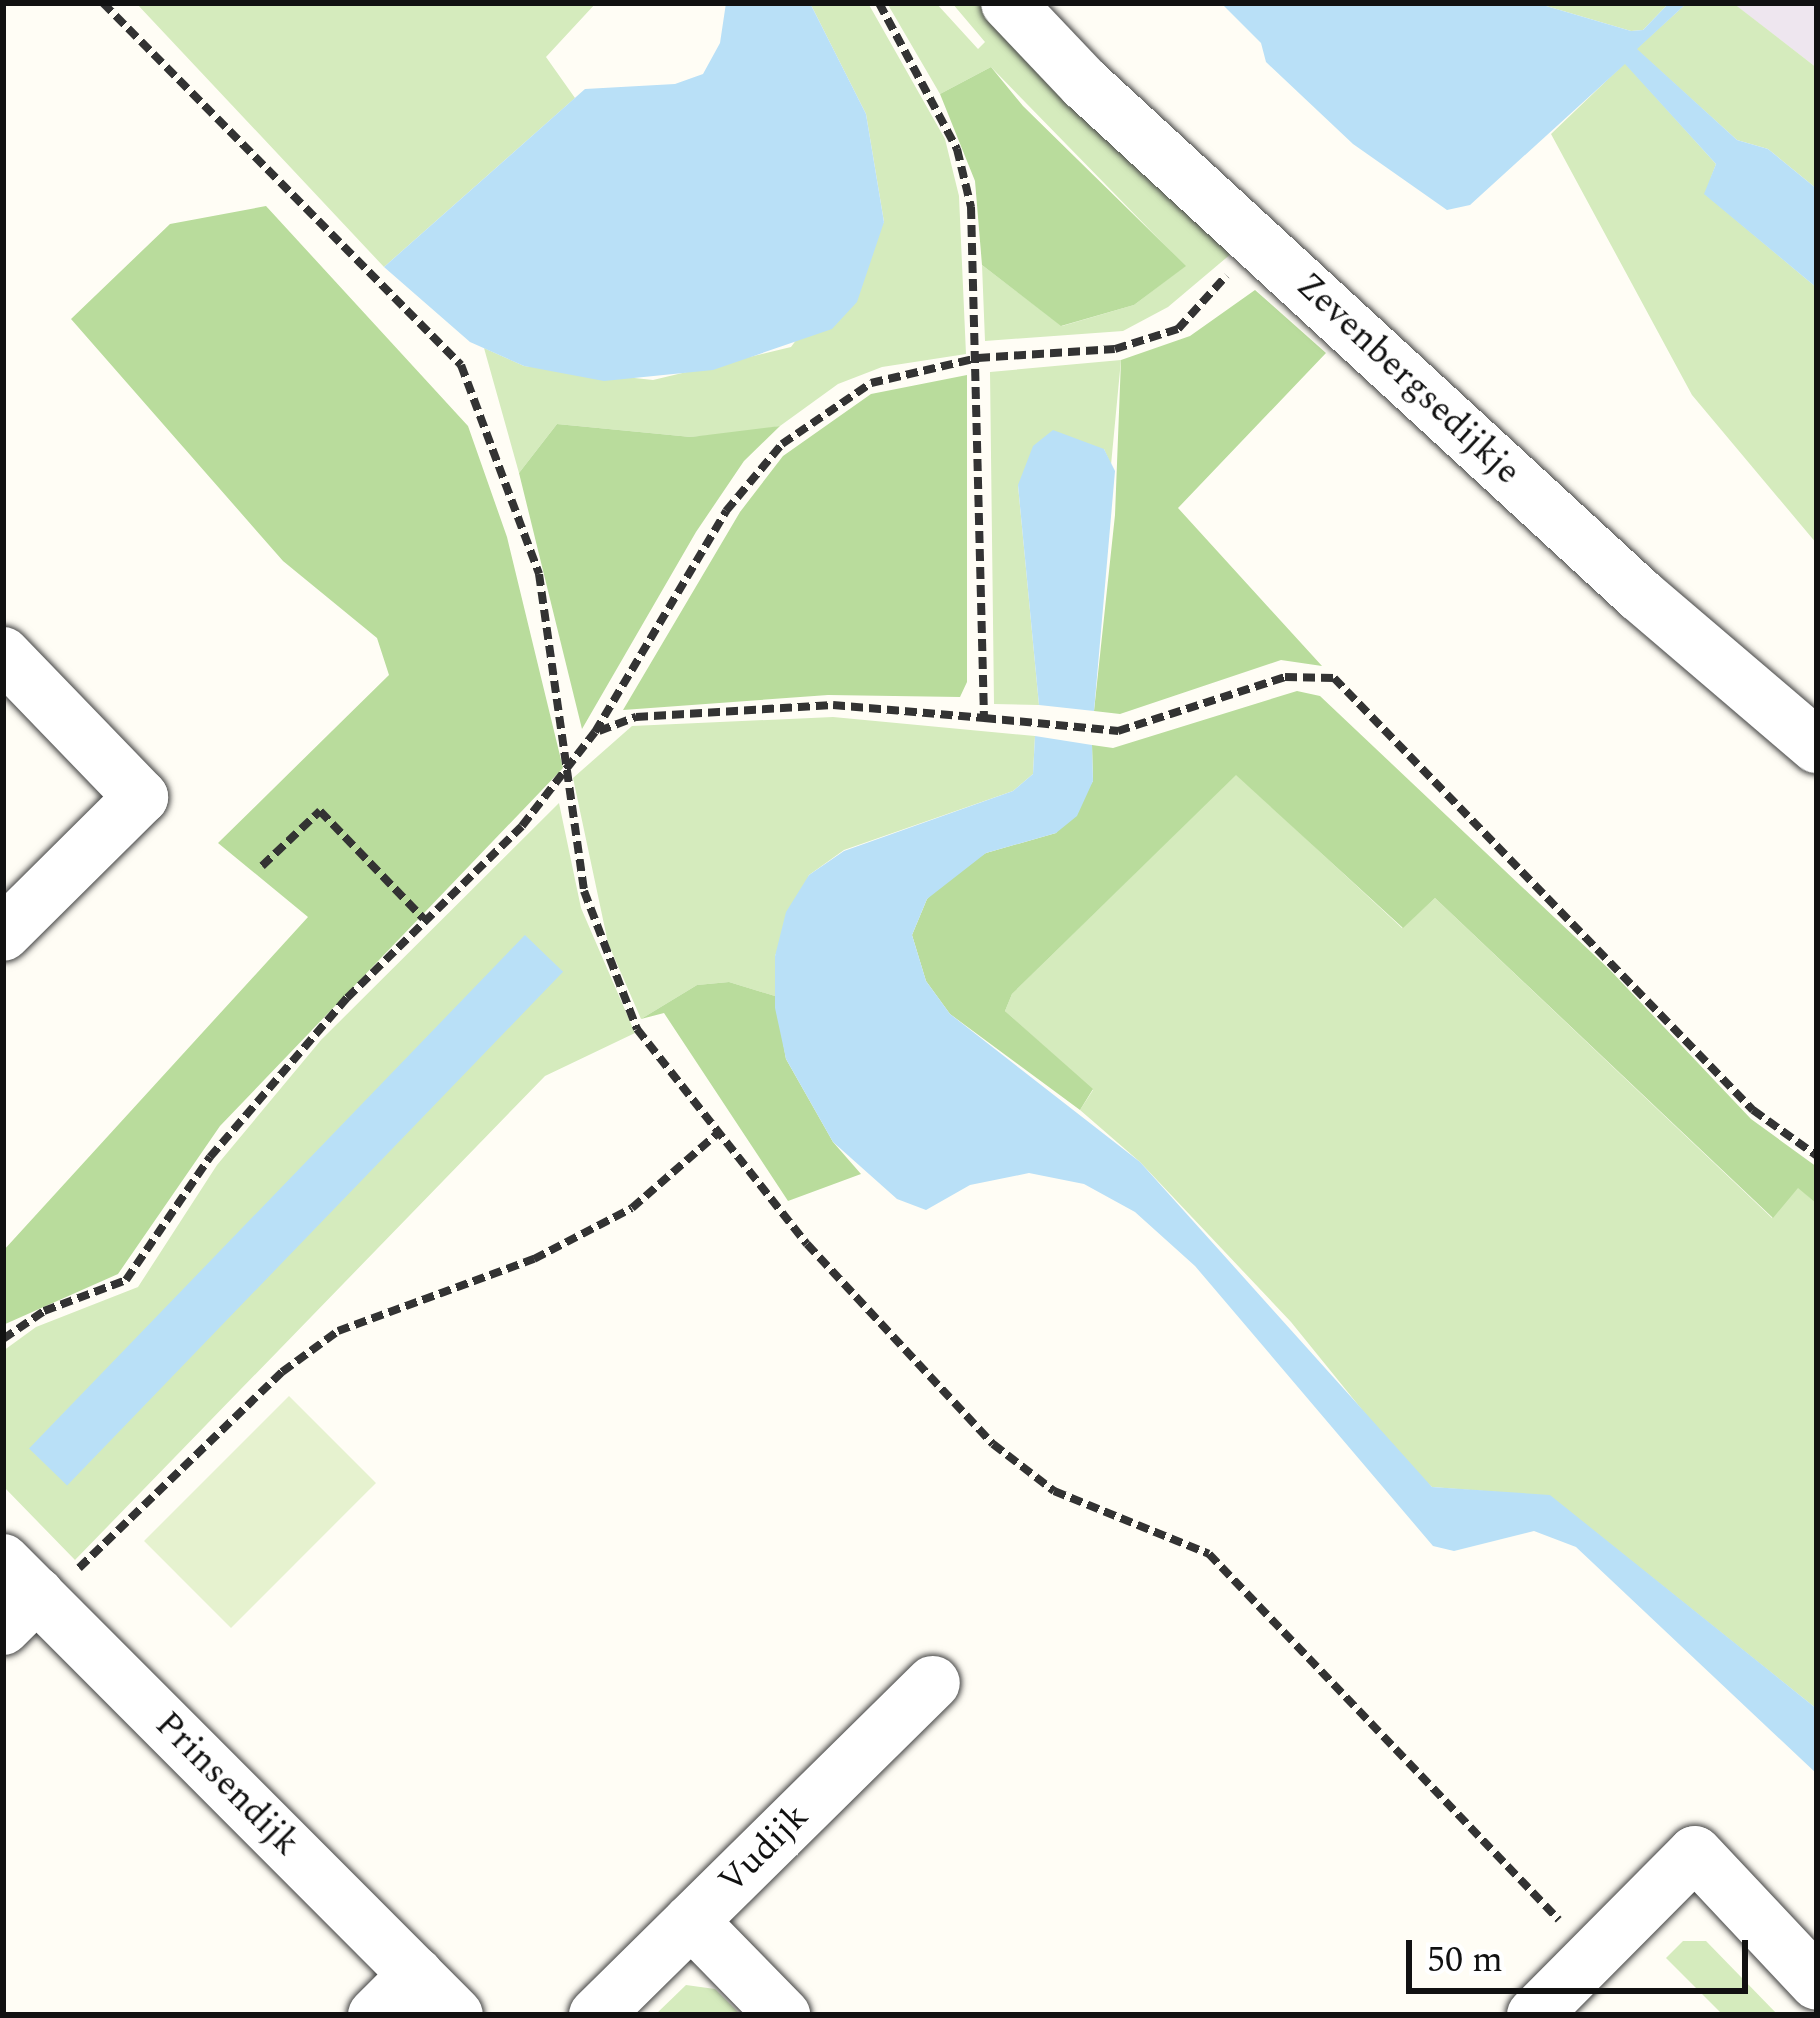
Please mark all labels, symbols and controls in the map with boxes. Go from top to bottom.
street label: Zevenbergsedijkje [1287,264,1529,494]
street label: Prinsendijk [146,1703,308,1865]
street label: Vudijk [710,1795,818,1903]
scale bar [1412,1916,1754,1990]
text: 50 m [1427,1933,1503,1988]

